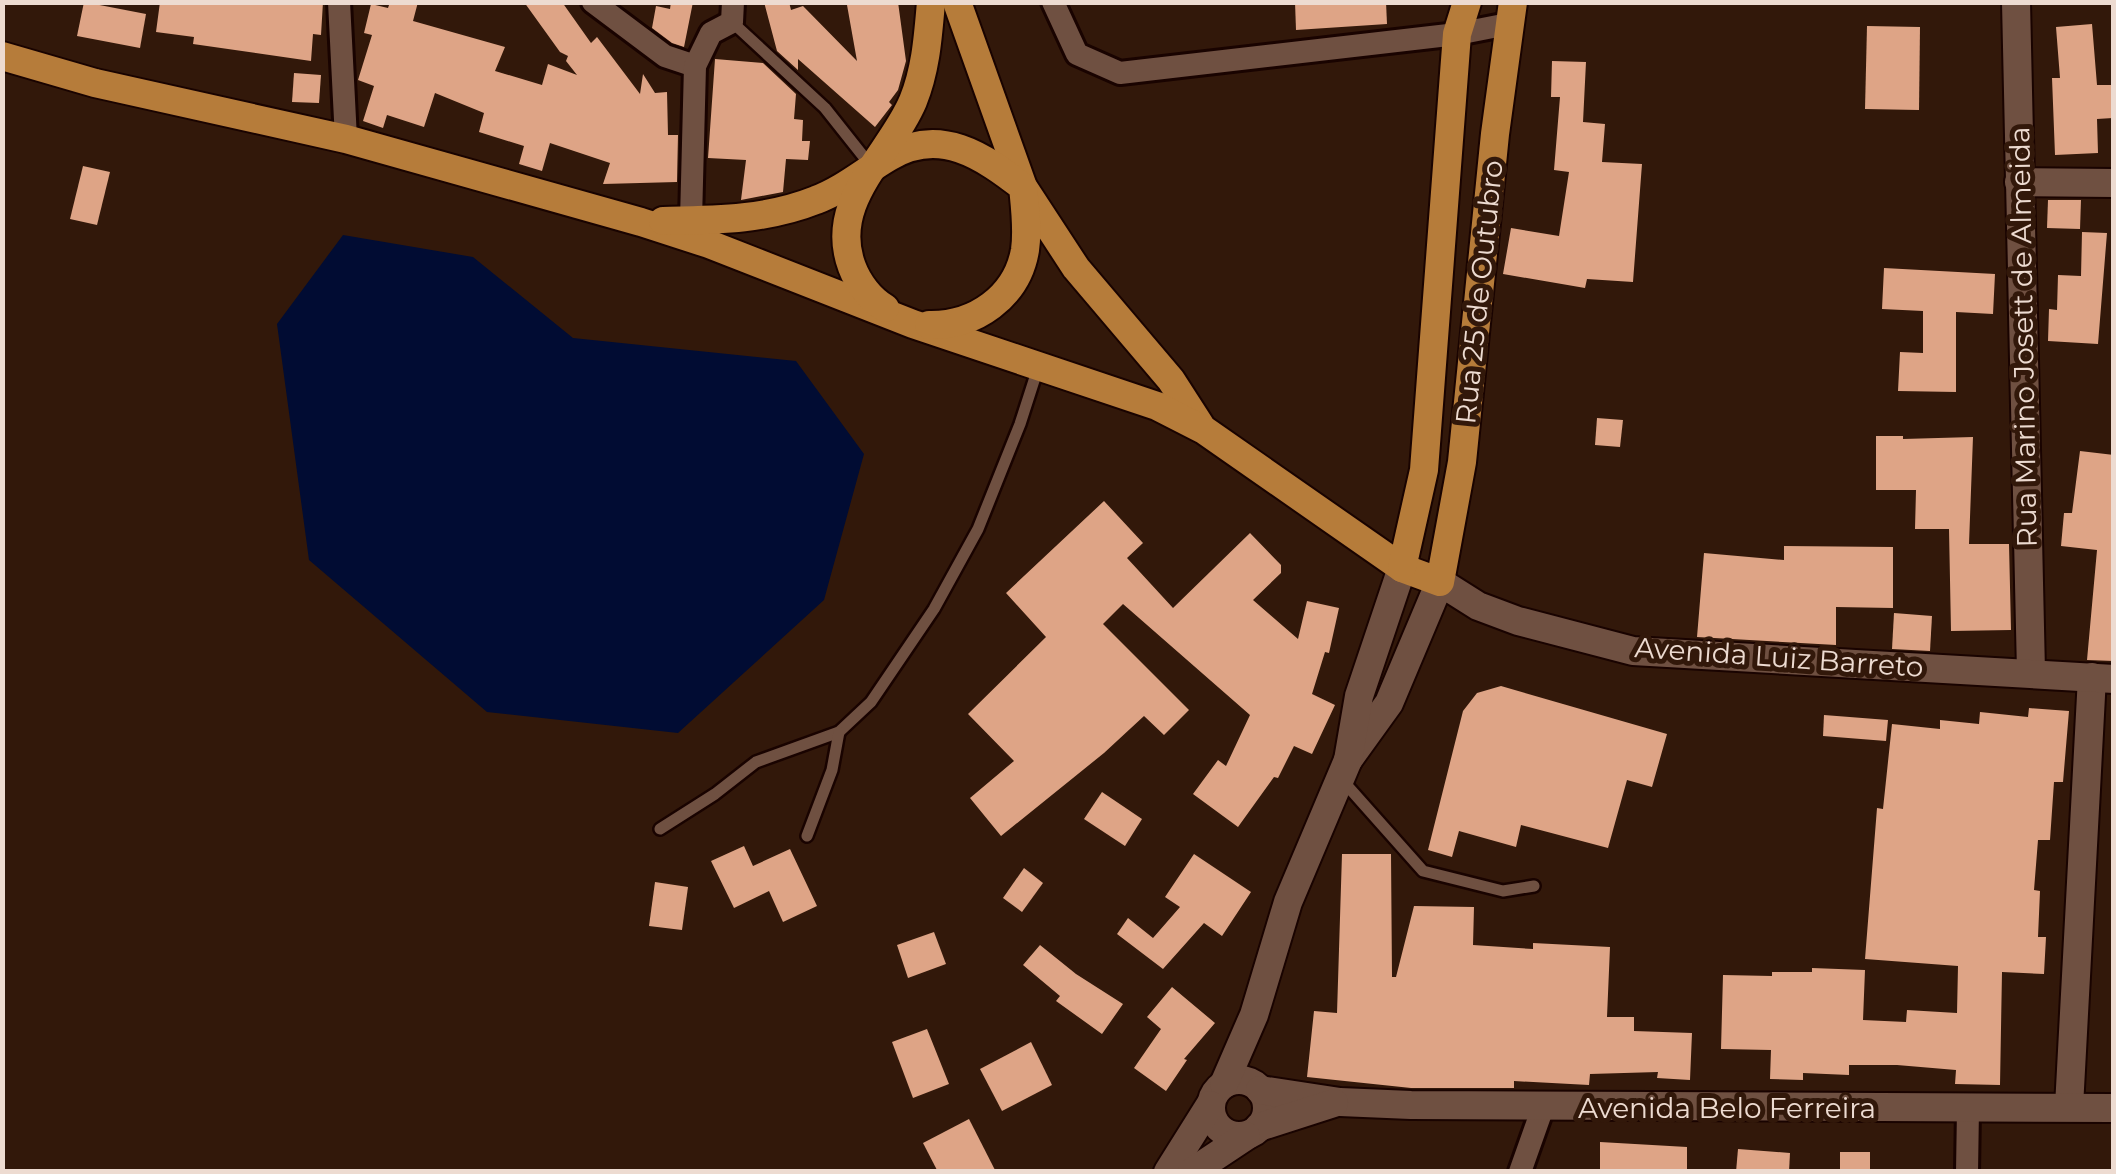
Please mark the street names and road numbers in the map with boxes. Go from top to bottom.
street label: Rua Marino Josett de Almeida [2002,126,2044,548]
street label: Rua 25 de Outubro [1448,158,1510,426]
street label: Avenida Luiz Barreto [1633,630,1925,684]
street label: Avenida Belo Ferreira [1578,1091,1876,1125]

